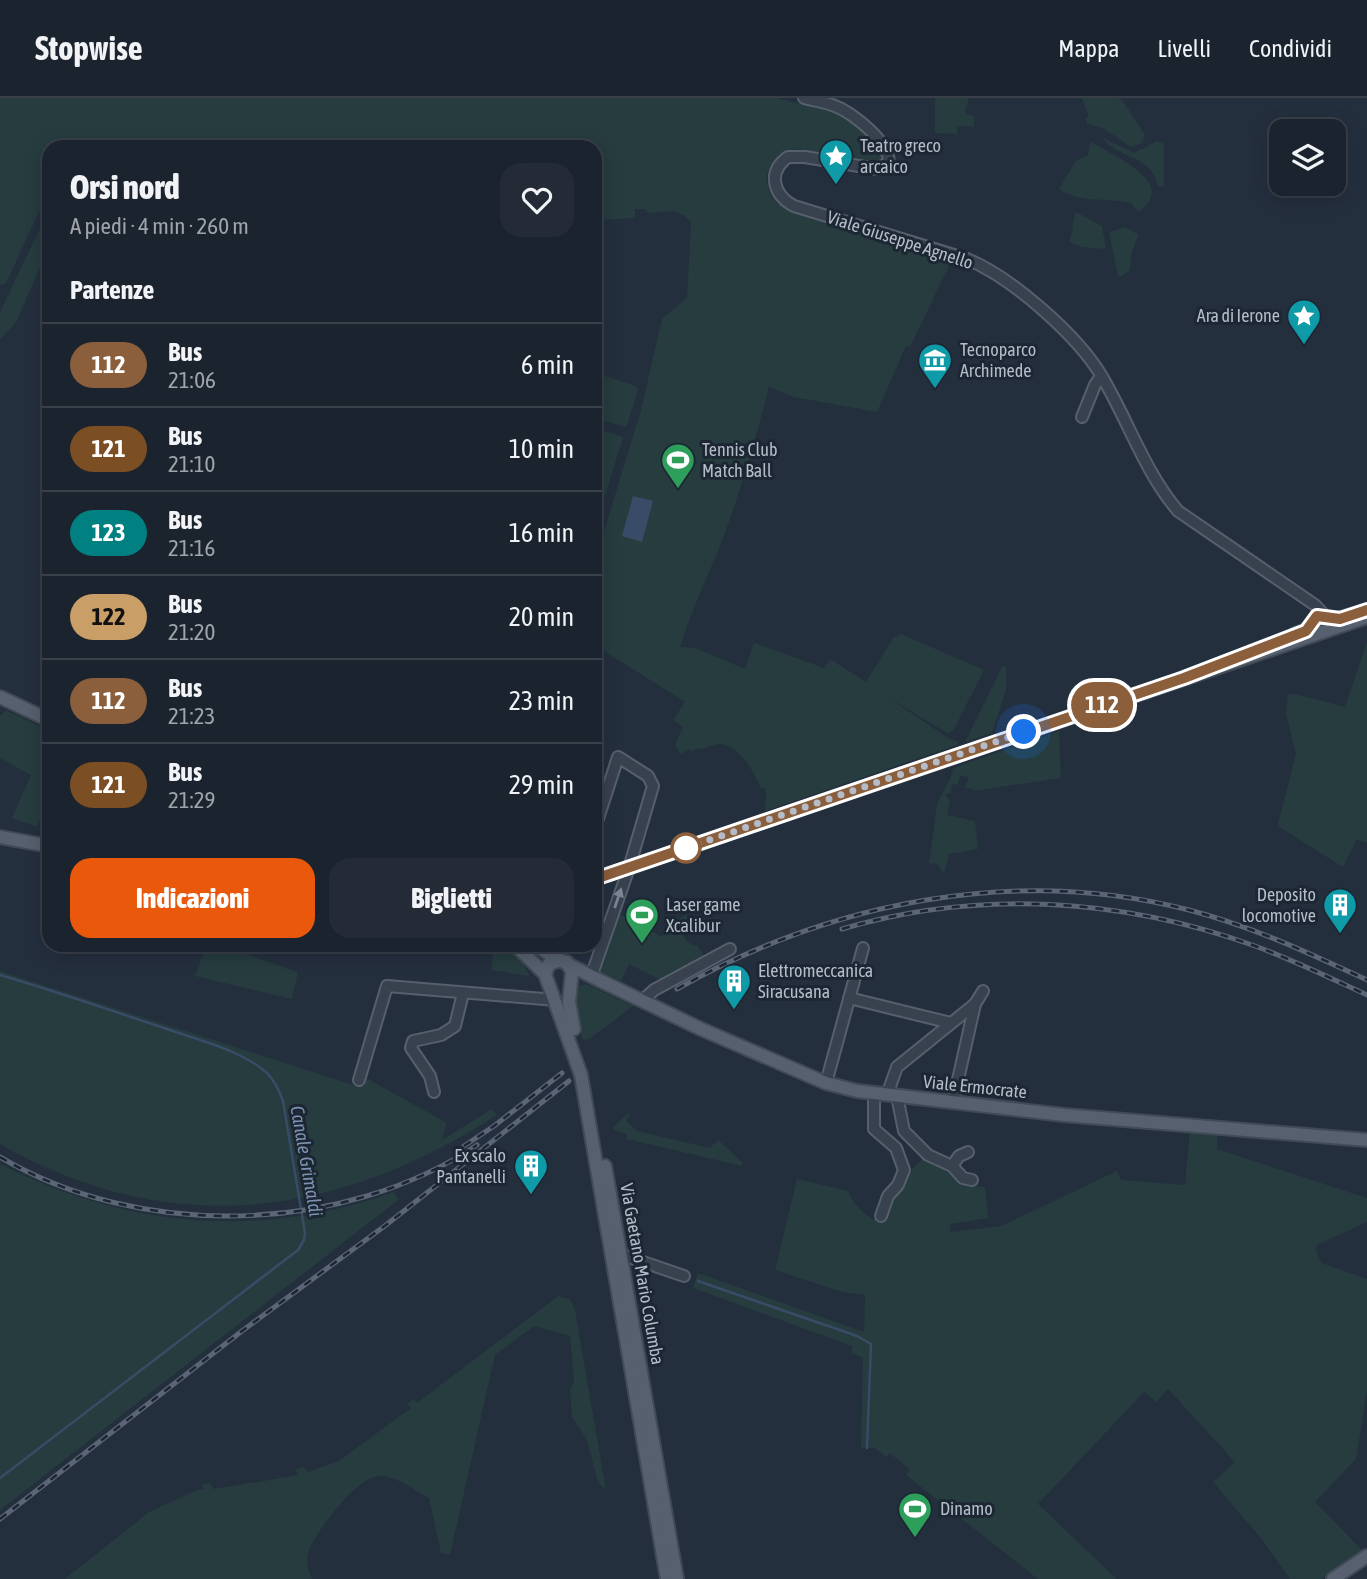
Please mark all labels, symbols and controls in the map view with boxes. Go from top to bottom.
text: Stopwise [35,29,143,67]
text: Mappa [1058,35,1119,62]
text: Livelli [1157,35,1211,62]
text: Condividi [1249,35,1332,62]
map controls [1269,119,1346,196]
button: layers [1269,119,1346,196]
place label: Teatro greco arcaico [860,135,941,177]
place icon: Teatro greco arcaico [817,137,855,186]
button: heart [500,163,574,237]
text: Orsi nord [70,168,180,206]
street label: Viale Giuseppe Agnello [824,206,976,273]
text: A piedi · 4 min · 260 m [70,213,249,239]
text: Partenze [70,275,154,305]
place icon: Ara di Ierone [1285,297,1323,346]
place label: Ara di Ierone [1197,305,1280,326]
text: Bus [168,337,202,367]
place label: Tecnoparco Archimede [960,339,1036,381]
museum icon: Tecnoparco Archimede [916,341,954,390]
text: 6 min [521,350,574,380]
text: 112 [92,351,125,378]
text: 21:06 [168,367,216,393]
text: Bus [168,421,202,451]
text: 10 min [509,434,574,464]
text: 121 [92,435,125,462]
place label: Tennis Club Match Ball [702,439,778,481]
sports icon: Tennis Club Match Ball [659,441,697,490]
text: 21:10 [168,451,215,477]
text: Bus [168,505,202,535]
text: 16 min [509,518,574,548]
text: 123 [92,519,125,546]
text: 21:16 [168,535,215,561]
text: Bus [168,589,202,619]
text: 20 min [509,602,574,632]
text: 122 [92,603,125,630]
text: 21:20 [168,619,215,645]
text: Bus [168,673,202,703]
line badge: 112 [1062,682,1142,728]
text: 23 min [509,686,574,716]
text: 112 [92,687,125,714]
text: 112 [1085,691,1119,718]
text: 21:23 [168,703,215,729]
your location [1006,714,1041,749]
text: Bus [168,757,202,787]
text: 29 min [509,770,574,800]
text: 121 [92,771,125,798]
text: 21:29 [168,787,215,813]
unlabelled marker [671,833,701,863]
button: Indicazioni [70,858,315,938]
button: Biglietti [329,858,574,938]
place label: Deposito locomotive [1242,884,1316,926]
building icon: Deposito locomotive [1321,886,1359,935]
one-way arrow [613,887,624,908]
place label: Laser game Xcalibur [666,894,741,936]
sports icon: Laser game Xcalibur [623,896,661,945]
place label: Elettromeccanica Siracusana [758,960,873,1002]
building icon: Elettromeccanica Siracusana [715,962,753,1011]
street label: Viale Ermocrate [922,1071,1028,1102]
water label: Canale Grimaldi [286,1104,328,1218]
place label: Ex scalo Pantanelli [436,1145,506,1187]
building icon: Ex scalo Pantanelli [512,1147,550,1196]
street label: Via Gaetano Mario Columba [616,1182,669,1366]
sports icon: Dinamo [896,1490,934,1539]
place label: Dinamo [940,1498,993,1519]

